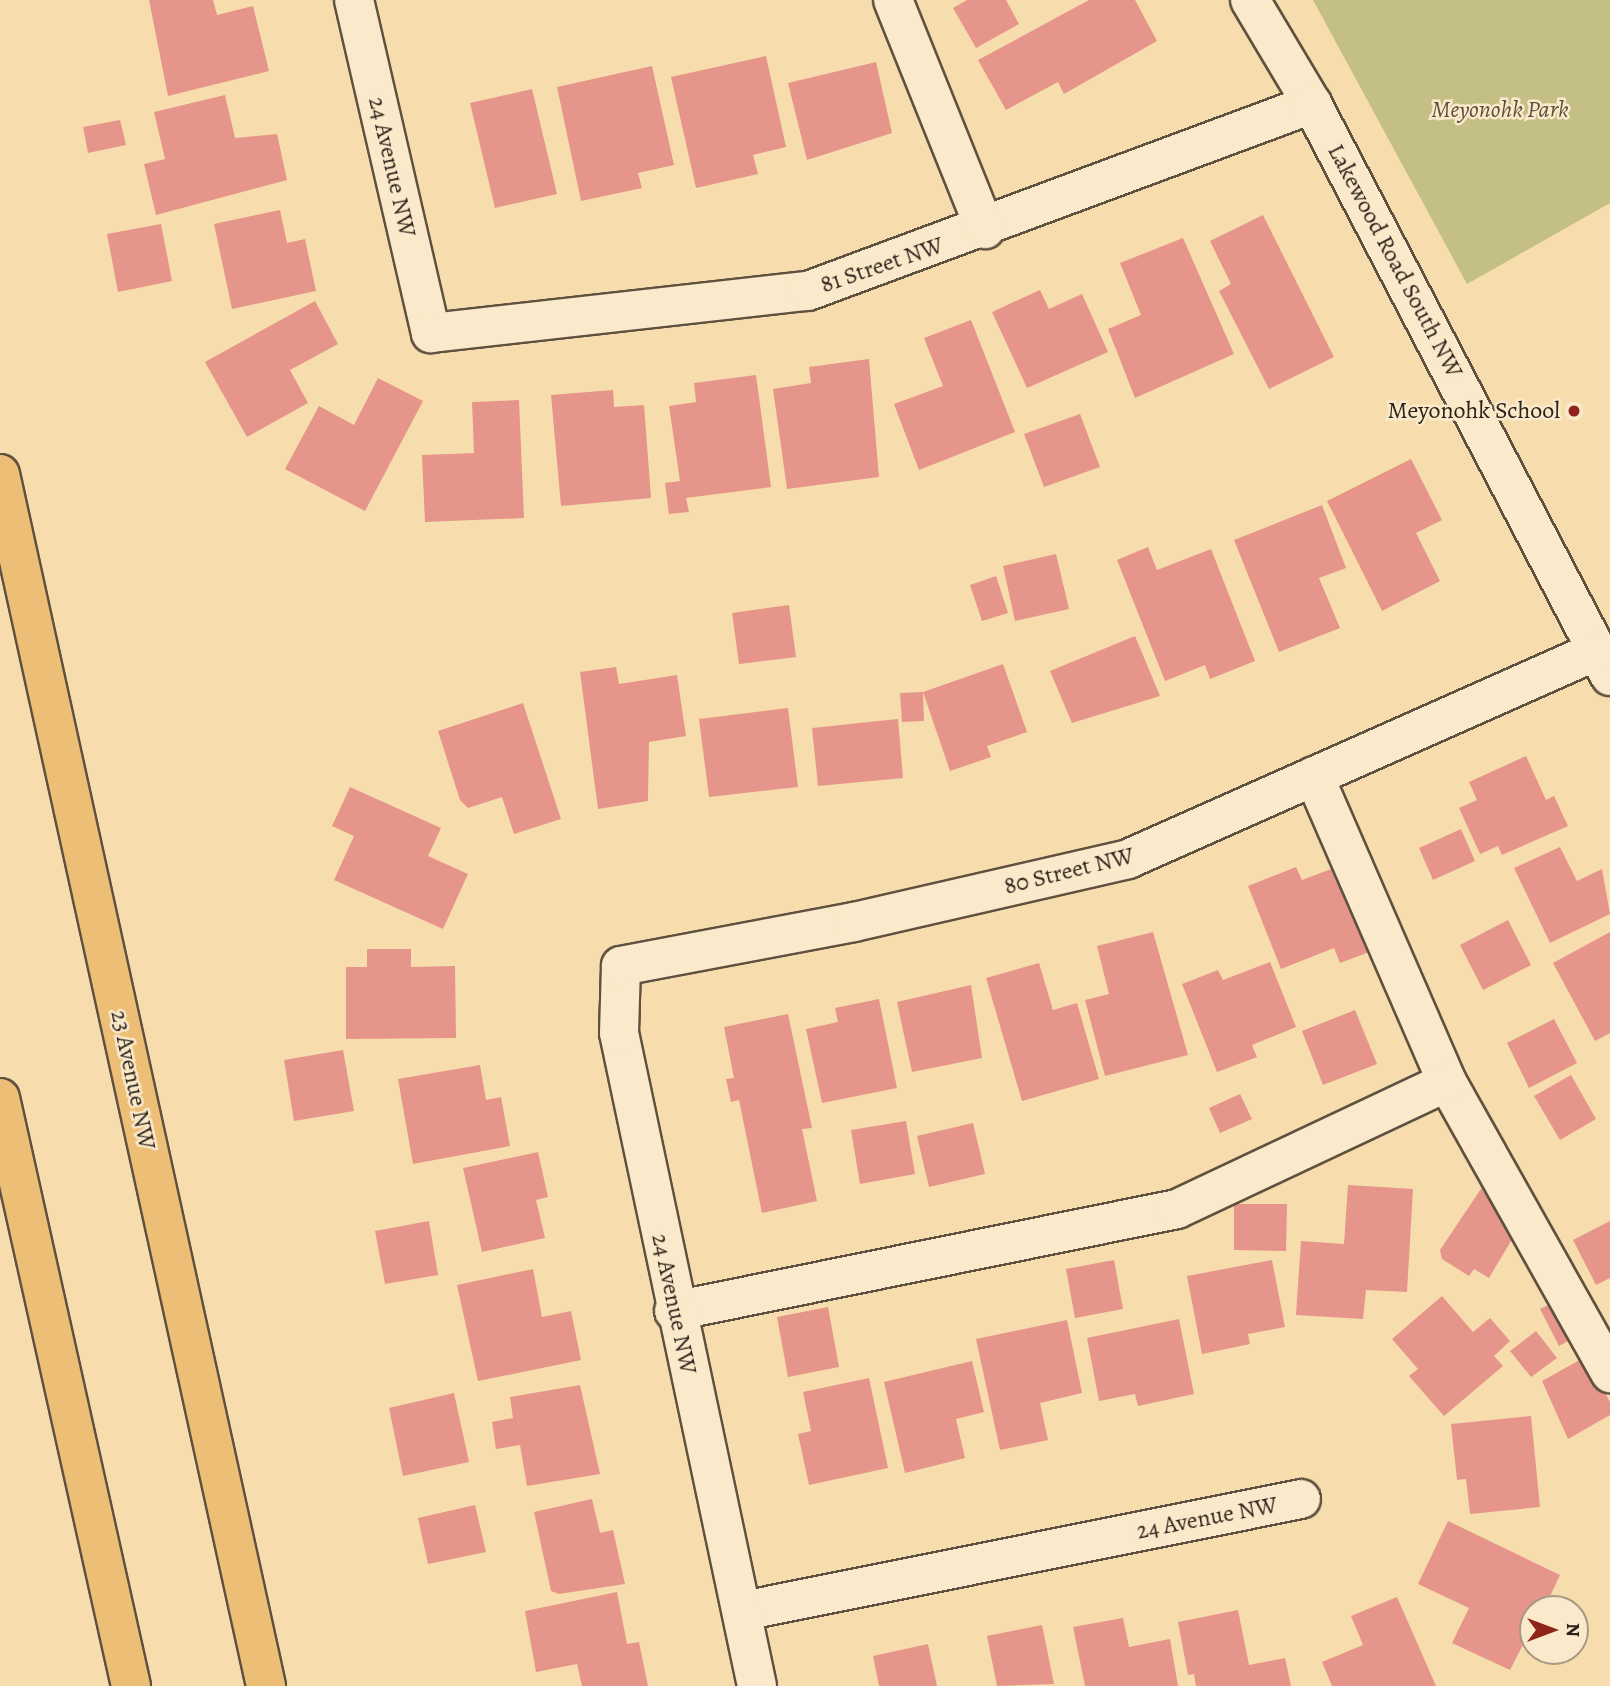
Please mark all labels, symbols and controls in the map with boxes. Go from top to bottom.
street label: 24 Avenue NW [362,94,422,240]
park label: Meyonohk Park [1431,96,1569,124]
street label: Lakewood Road South NW [1321,139,1469,383]
street label: 81 Street NW [817,231,947,299]
place label: Meyonohk School [1388,397,1560,425]
marker: Meyonohk School [1566,403,1582,419]
street label: 80 Street NW [1001,841,1137,901]
street label: 23 Avenue NW [104,1008,162,1152]
street label: 24 Avenue NW [645,1231,703,1377]
street label: 24 Avenue NW [1134,1490,1280,1546]
north arrow [1519,1595,1589,1665]
text: N [1560,1623,1586,1637]

